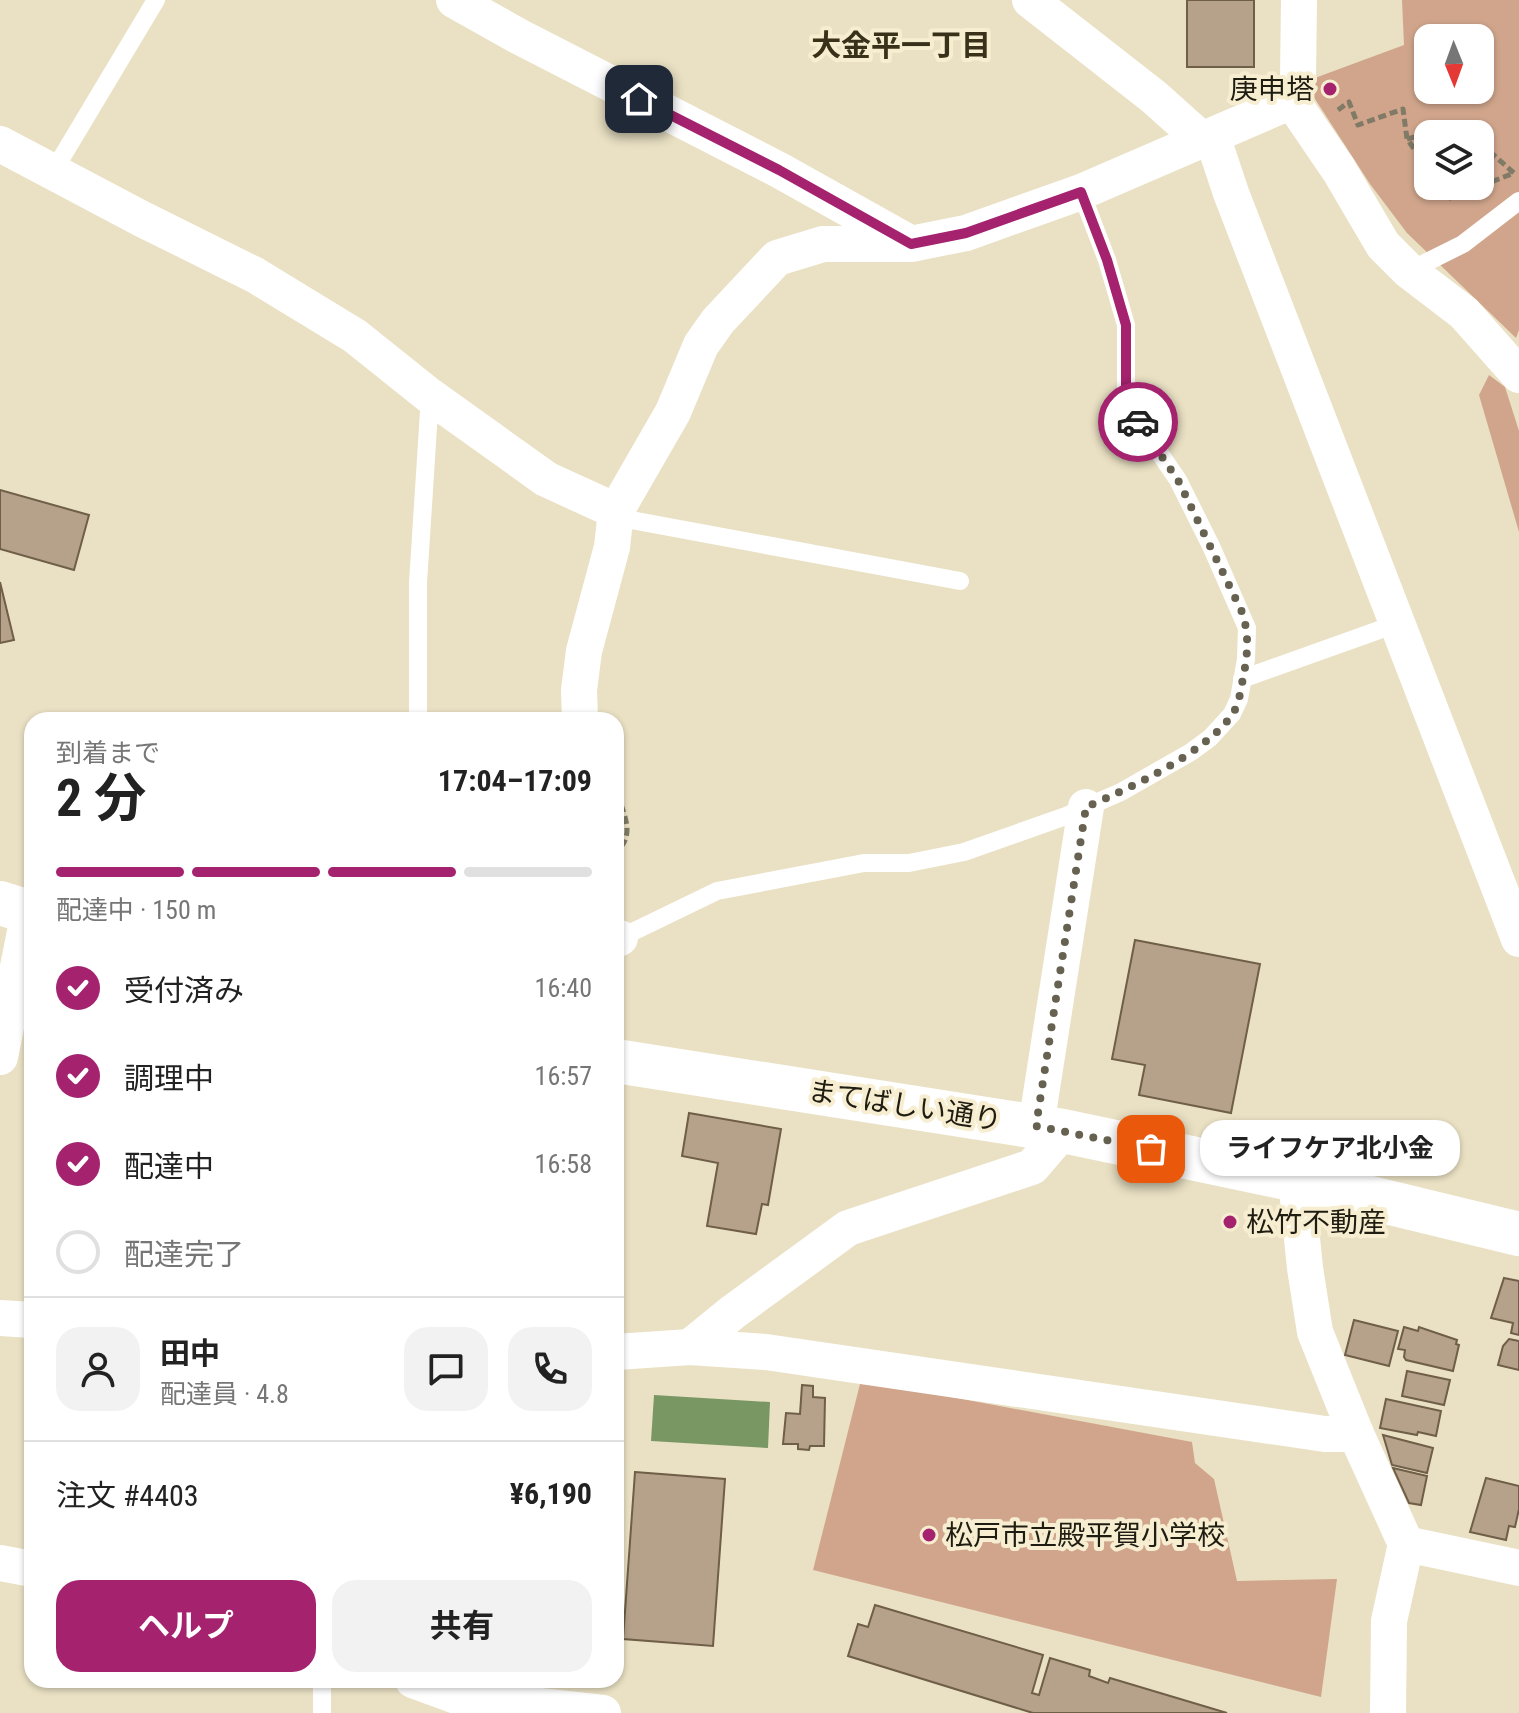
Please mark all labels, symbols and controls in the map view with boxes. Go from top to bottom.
north arrow [1414,24,1494,104]
map controls [1414,24,1494,200]
district label: 大金平一丁目 [811,28,991,63]
pin [605,65,673,133]
place label: 庚申塔 [1230,73,1314,106]
icon: home [617,77,661,121]
marker: 庚申塔 [1321,80,1339,98]
button: layers [1414,120,1494,200]
courier [1098,382,1178,462]
icon: car [1116,400,1160,444]
text: 到着まで [56,738,160,768]
text: 17:04–17:09 [438,763,592,798]
text: 2 分 [56,768,146,829]
text: 配達中 · 150 m [56,895,216,925]
icon: check [56,966,100,1010]
text: 受付済み [124,973,244,1008]
text: 16:40 [535,973,592,1003]
icon: check [56,1054,100,1098]
text: 調理中 [124,1061,214,1096]
text: 16:57 [535,1061,592,1091]
street label: まてばしい通り [806,1074,1004,1137]
pin [1117,1115,1185,1183]
callout: ライフケア北小金 [1199,1121,1459,1177]
icon: bag [1129,1127,1173,1171]
text: ライフケア北小金 [1226,1133,1434,1163]
icon: check [56,1142,100,1186]
text: 配達中 [124,1149,214,1184]
text: 16:58 [535,1149,592,1179]
place label: 松竹不動産 [1246,1206,1386,1239]
marker: 松竹不動産 [1221,1213,1239,1231]
text: 配達完了 [124,1237,244,1272]
button: person [56,1327,140,1411]
button: chat [404,1327,488,1411]
button: phone [508,1327,592,1411]
text: 田中 [160,1336,220,1371]
text: 配達員 · 4.8 [160,1379,289,1409]
text: ¥6,190 [510,1476,592,1511]
text: 注文 #4403 [56,1478,199,1513]
place label: 松戸市立殿平賀小学校 [945,1519,1225,1552]
marker: 松戸市立殿平賀小学校 [920,1526,938,1544]
button: ヘルプ [56,1580,316,1672]
button: 共有 [332,1580,592,1672]

